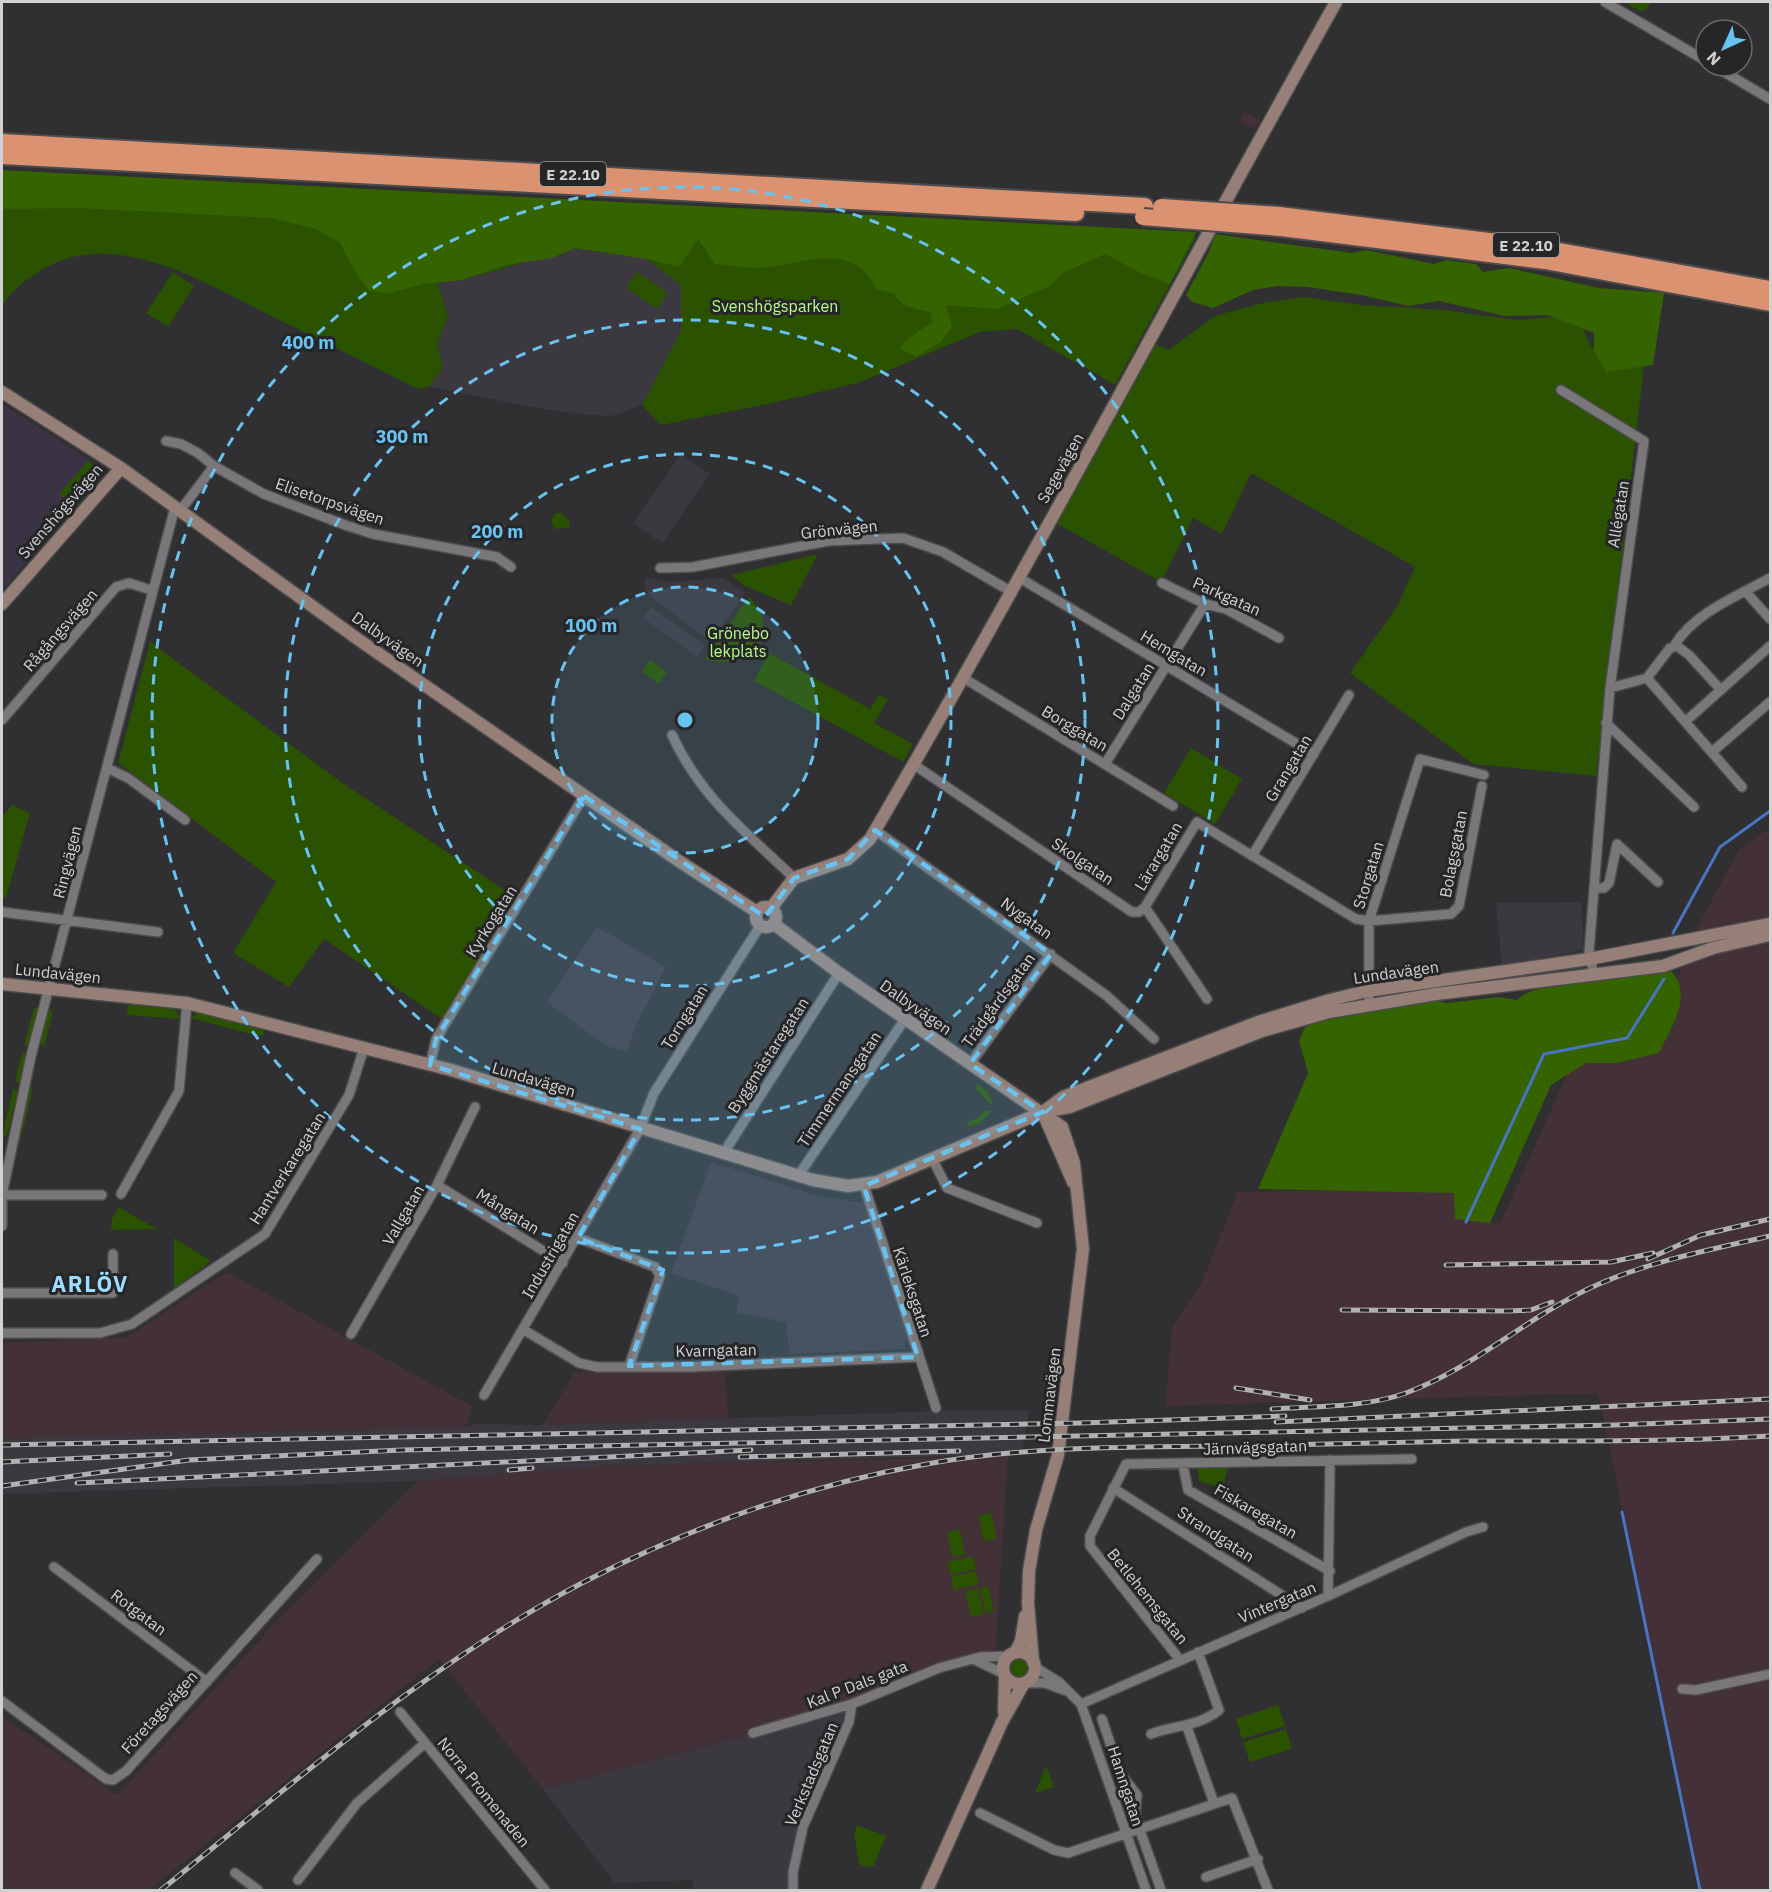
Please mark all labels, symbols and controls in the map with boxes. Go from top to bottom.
north arrow [1694,18,1754,78]
text: N [1702,47,1725,70]
road number: E 22.10 [540,162,606,186]
road number: E 22.10 [1493,233,1559,257]
park label: Svenshögsparken [712,296,838,316]
text: 400 m [282,331,334,354]
text: 300 m [376,425,428,448]
street label: Segevägen [1032,429,1088,507]
street label: Svenshögsvägen [13,459,107,563]
street label: Elisetorpsvägen [273,473,387,529]
street label: Allégatan [1603,479,1633,549]
street label: Grönvägen [799,515,879,543]
text: 200 m [471,520,523,543]
street label: Parkgatan [1190,572,1264,620]
street label: Rågångsvägen [19,585,101,675]
street label: Dalbyvägen [348,607,428,671]
text: 100 m [565,614,617,637]
park label: Grönebo lekplats [707,623,769,661]
street label: Hemgatan [1137,625,1211,681]
street label: Dalgatan [1108,659,1158,723]
street label: Borggatan [1038,700,1112,756]
centre of rings [675,710,695,730]
street label: Grangatan [1260,731,1316,805]
street label: Bolagsgatan [1435,809,1471,899]
street label: Lärargatan [1130,818,1186,894]
street label: Ringvägen [48,824,86,900]
street label: Skolgatan [1048,833,1118,889]
street label: Storgatan [1348,839,1388,911]
street label: Kyrkogatan [461,881,521,961]
street label: Nygatan [997,893,1057,943]
street label: Trädgårdsgatan [957,949,1039,1051]
street label: Lundavägen [1352,956,1440,988]
street label: Lundavägen [14,959,102,987]
street label: Dalbyvägen [876,975,956,1039]
street label: Torngatan [656,981,712,1053]
street label: Byggmästaregatan [723,993,813,1117]
street label: Timmermansgatan [793,1027,885,1151]
street label: Lundavägen [490,1057,578,1101]
street label: Hantverkaregatan [244,1108,330,1228]
street label: Vallgatan [378,1181,428,1249]
street label: Mångatan [473,1184,543,1238]
street label: Industrigatan [517,1208,583,1302]
street label: Kärleksgatan [889,1244,937,1340]
district label: ARLÖV [51,1269,129,1298]
street label: Kvarngatan [675,1339,757,1361]
street label: Lommavägen [1033,1346,1065,1444]
street label: Järnvägsgatan [1203,1435,1307,1459]
street label: Fiskaregatan [1211,1479,1301,1543]
street label: Strandgatan [1174,1502,1258,1566]
street label: Betlehemsgatan [1103,1544,1193,1648]
street label: Vintergatan [1235,1577,1319,1627]
street label: Rotgatan [107,1585,171,1639]
street label: Kal P Dals gata [804,1655,911,1712]
street label: Företagsvägen [117,1666,201,1758]
street label: Verkstadsgatan [780,1719,842,1829]
street label: Norra Promenaden [433,1733,535,1851]
street label: Hamngatan [1104,1743,1148,1829]

